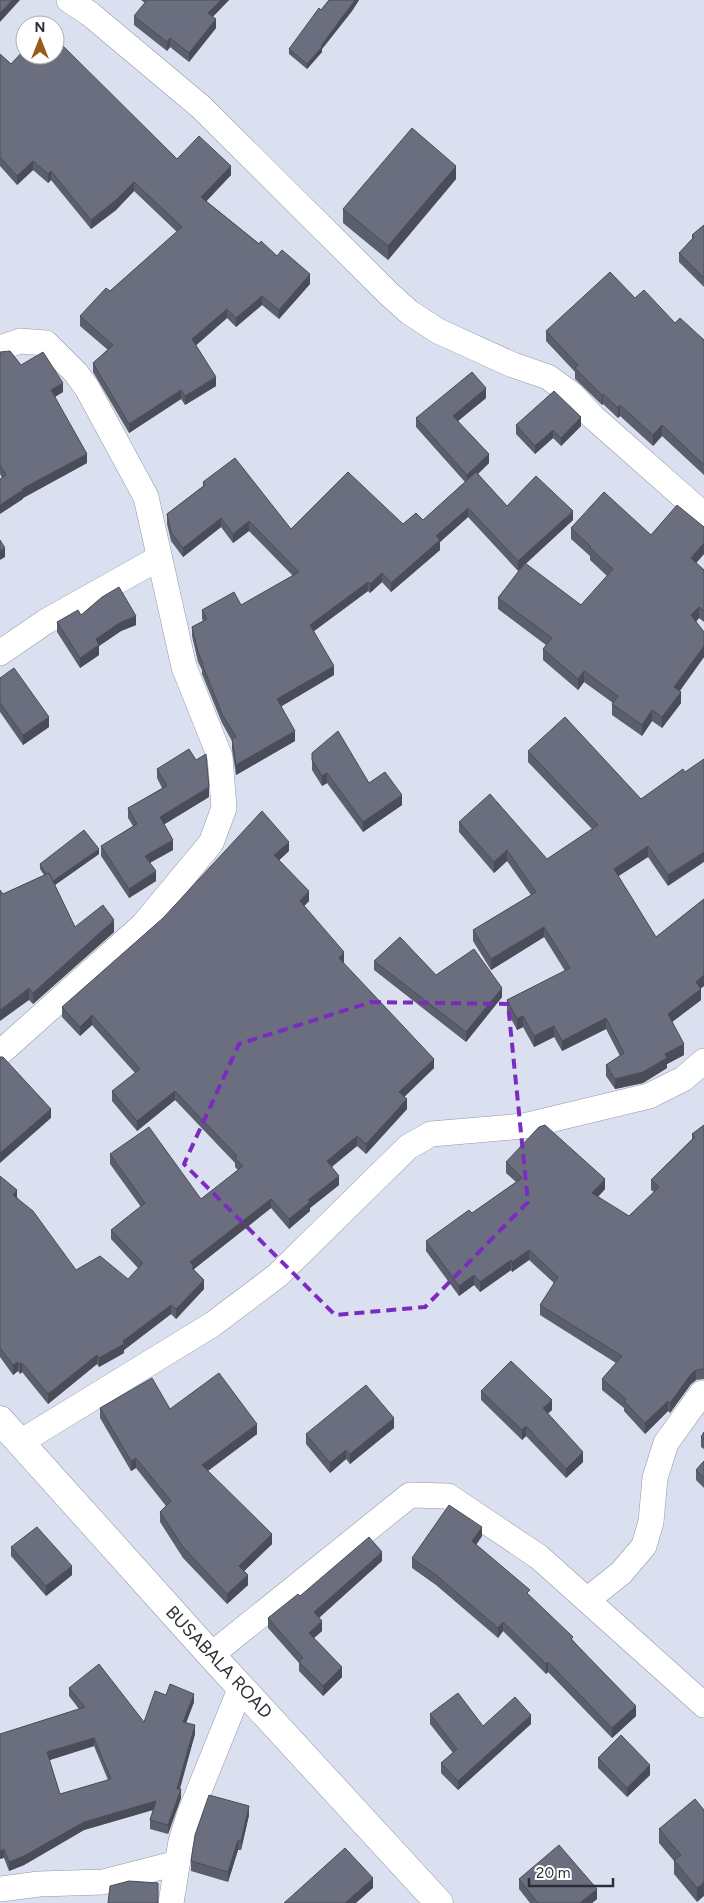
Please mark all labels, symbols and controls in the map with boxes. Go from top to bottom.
north arrow [15,15,65,65]
text: N [35,19,45,36]
street label: BUSABALA ROAD [161,1601,277,1723]
scale bar [529,1856,613,1888]
text: 20 m [536,1864,570,1882]

